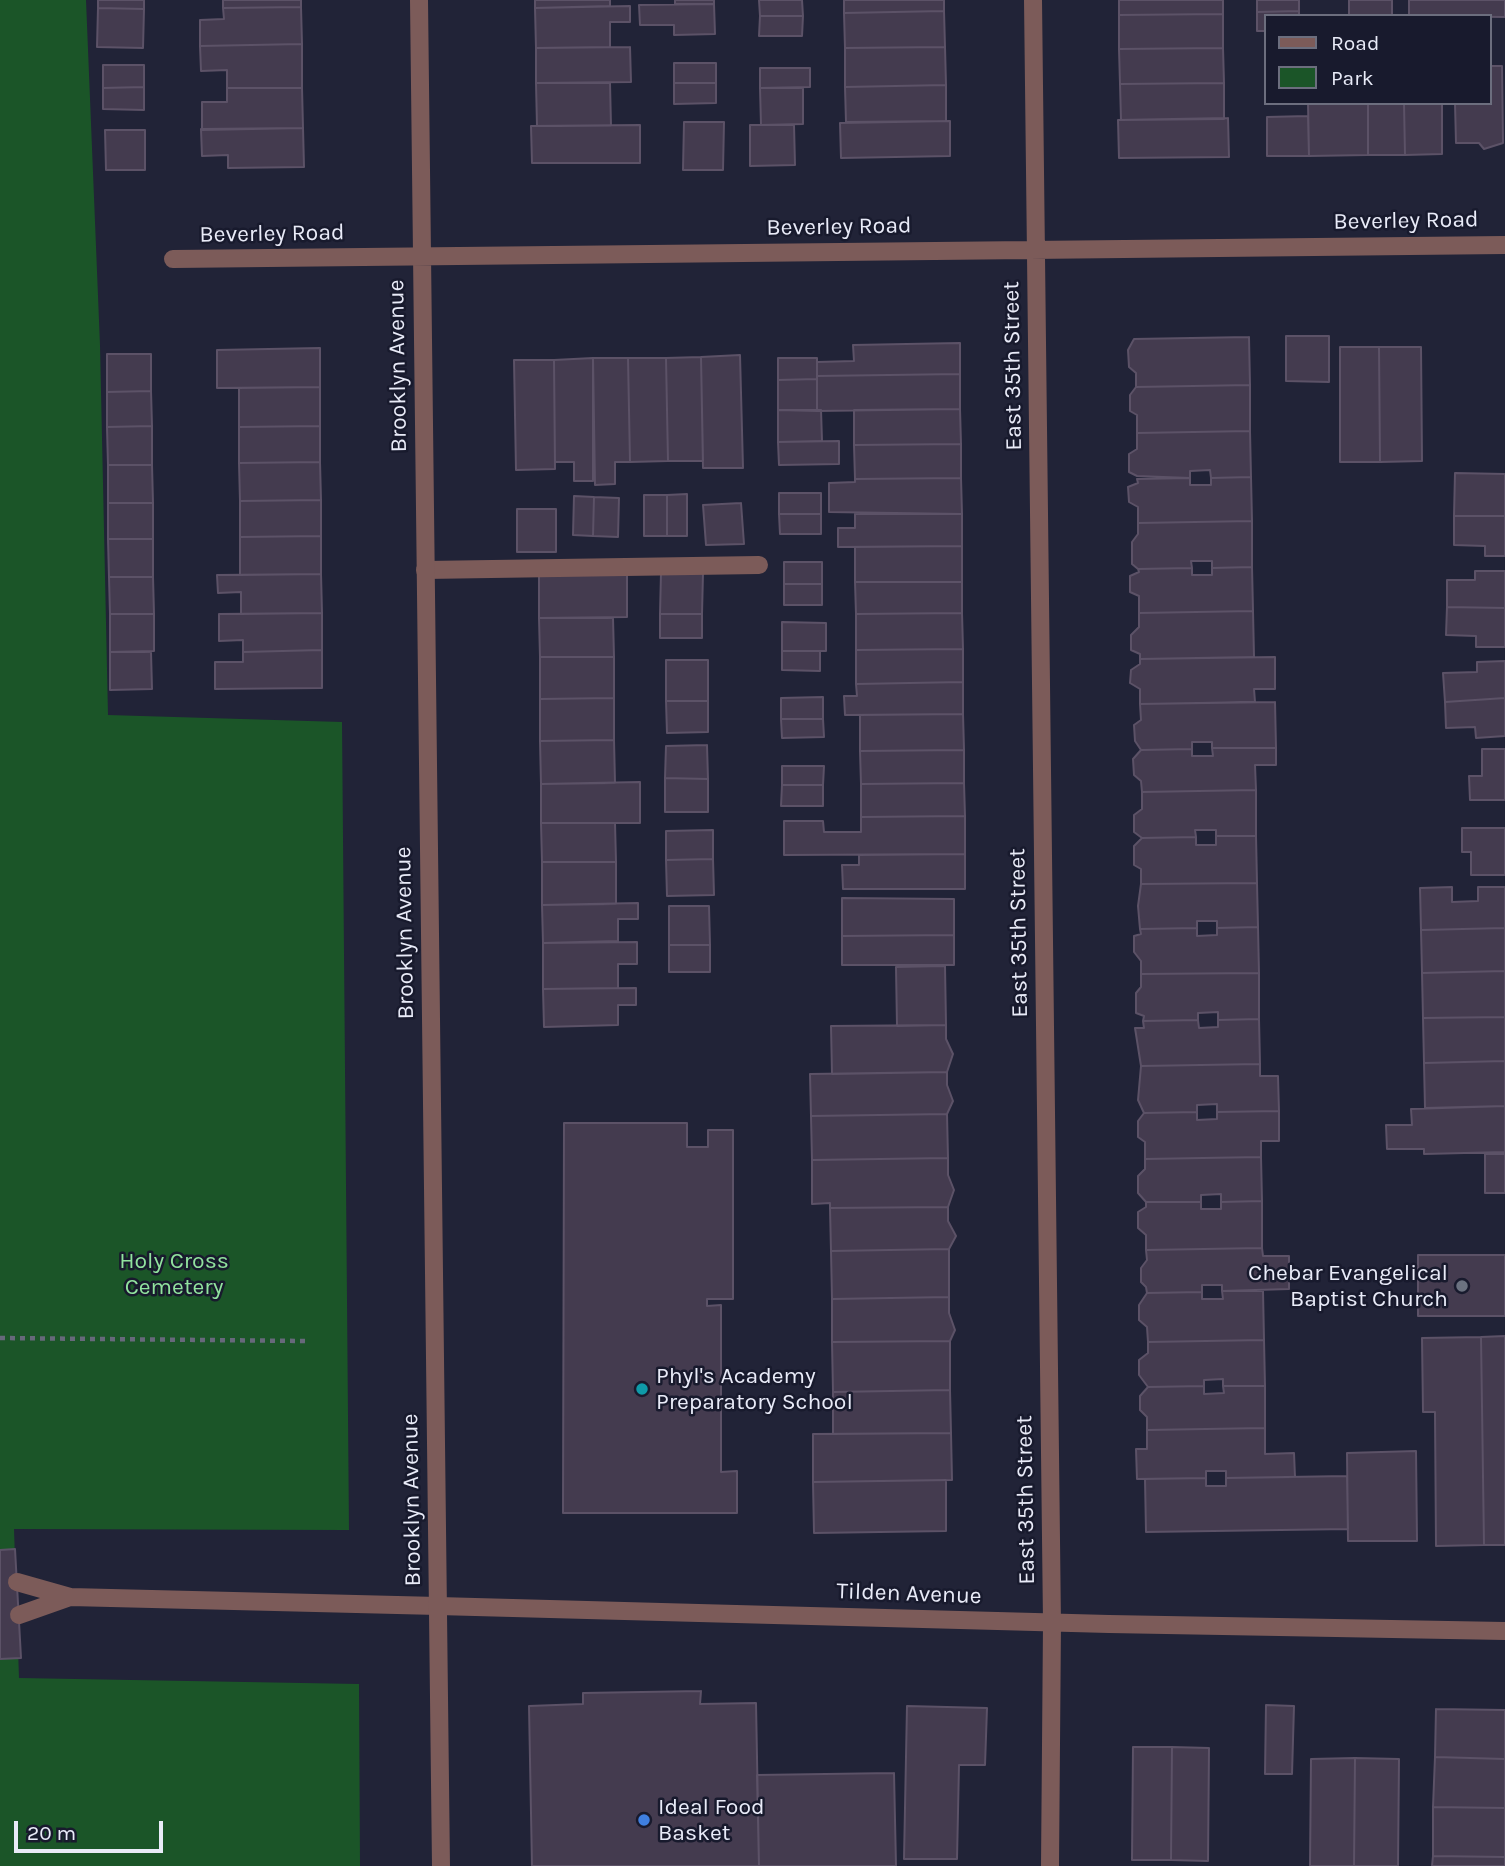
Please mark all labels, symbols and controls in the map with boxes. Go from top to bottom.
legend [1264,14,1491,105]
text: Road [1331,31,1379,55]
text: Park [1331,66,1374,90]
street label: Beverley Road [1333,206,1479,236]
street label: Beverley Road [766,212,912,242]
street label: Beverley Road [199,219,345,249]
street label: Brooklyn Avenue [383,279,413,453]
street label: East 35th Street [998,281,1028,451]
street label: Brooklyn Avenue [390,846,420,1020]
street label: East 35th Street [1004,848,1034,1018]
park label: Holy Cross Cemetery [119,1247,229,1301]
place label: Chebar Evangelical Baptist Church [1248,1259,1448,1313]
marker: Chebar Evangelical Baptist Church [1454,1278,1470,1294]
place label: Phyl's Academy Preparatory School [656,1362,853,1416]
marker: Phyl's Academy Preparatory School [634,1381,650,1397]
street label: Brooklyn Avenue [397,1413,427,1587]
street label: East 35th Street [1011,1415,1041,1585]
street label: Tilden Avenue [836,1578,982,1610]
place label: Ideal Food Basket [658,1793,765,1847]
scale bar [18,1806,166,1850]
marker: Ideal Food Basket [636,1812,652,1828]
text: 20 m [27,1821,76,1845]

